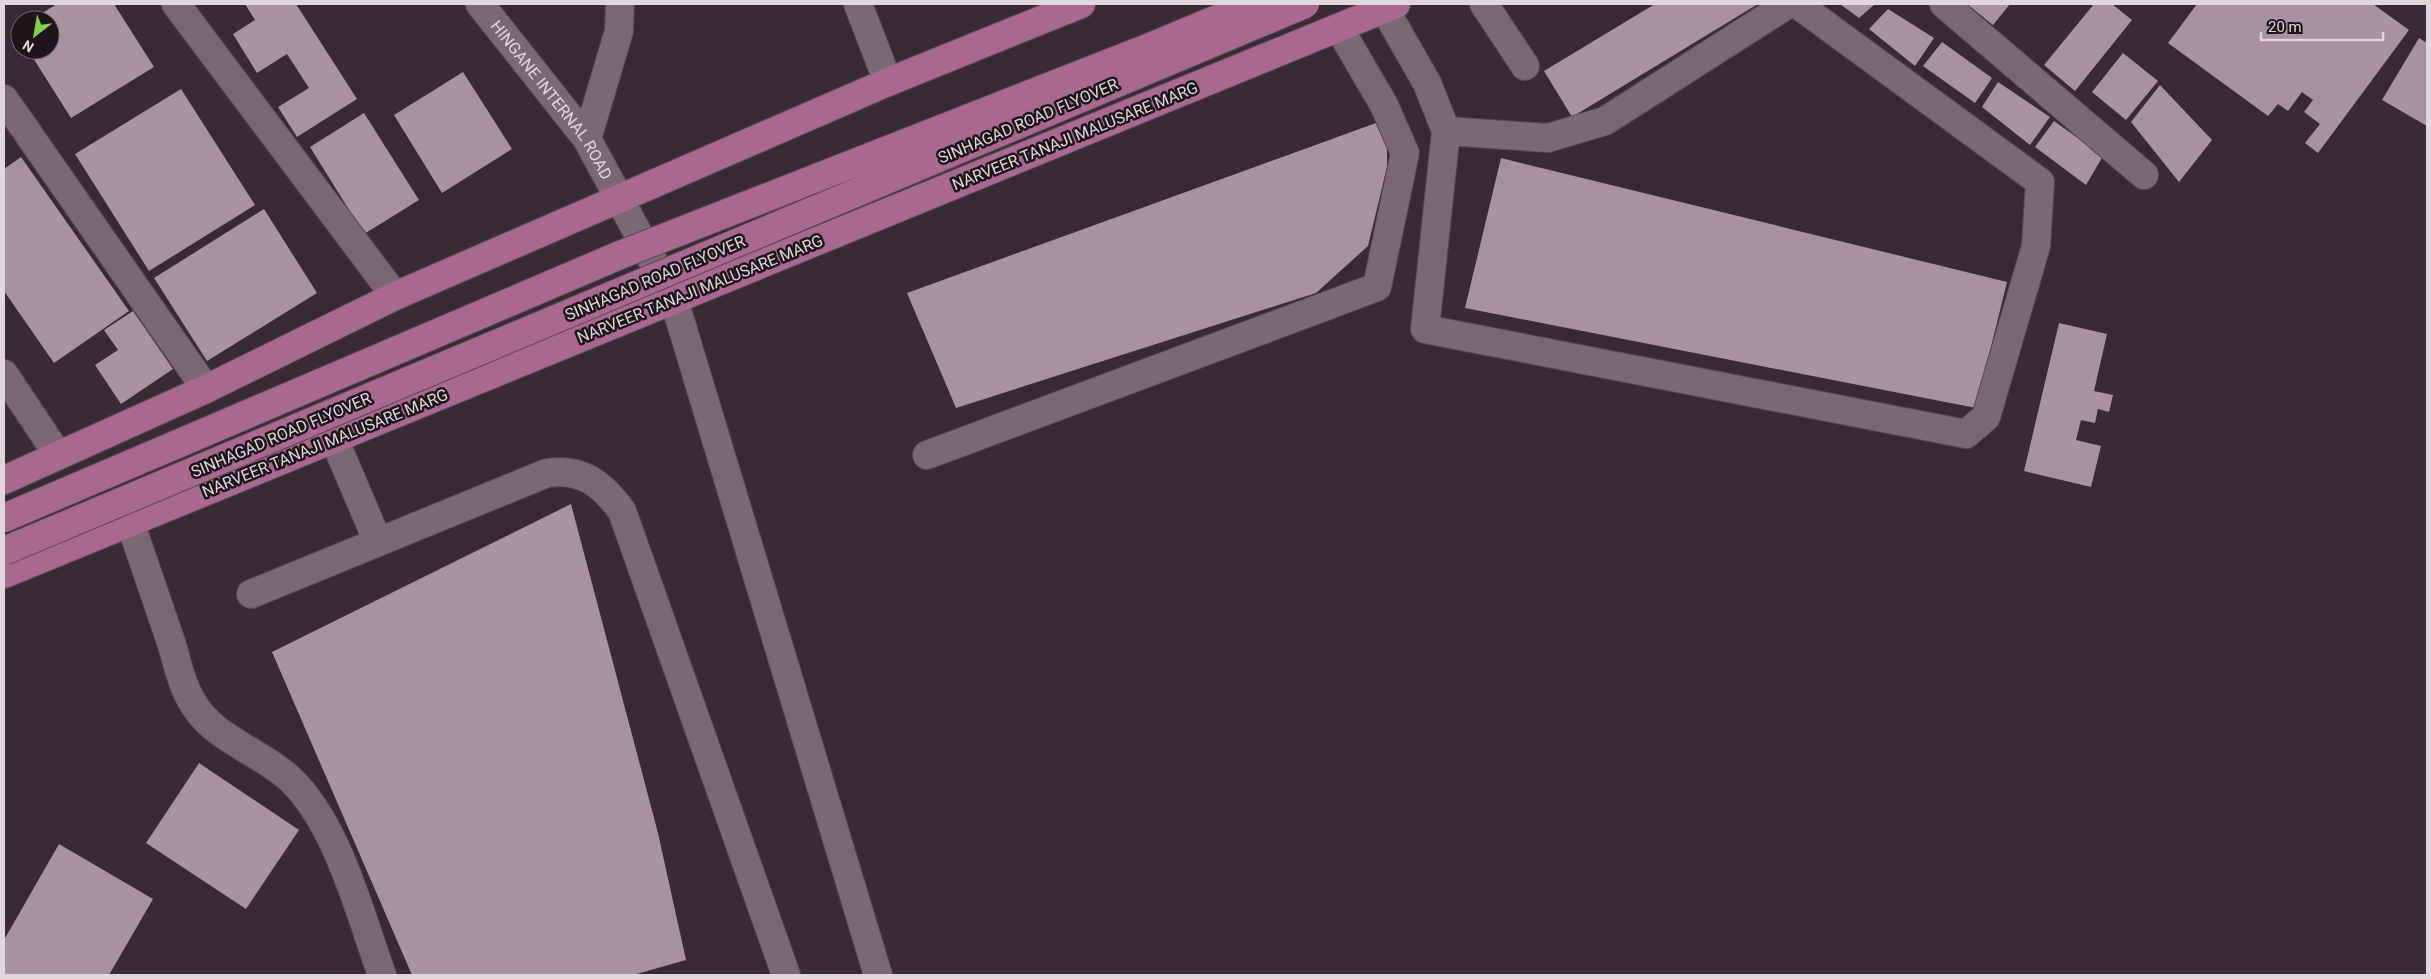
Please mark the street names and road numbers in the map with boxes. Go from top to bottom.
street label: HINGANE INTERNAL ROAD [487,16,616,183]
street label: SINHAGAD ROAD FLYOVER [935,74,1121,168]
street label: NARVEER TANAJI MALUSARE MARG [949,78,1201,194]
street label: SINHAGAD ROAD FLYOVER [562,231,748,325]
street label: NARVEER TANAJI MALUSARE MARG [574,231,826,347]
street label: NARVEER TANAJI MALUSARE MARG [199,385,451,501]
street label: SINHAGAD ROAD FLYOVER [188,388,374,482]

